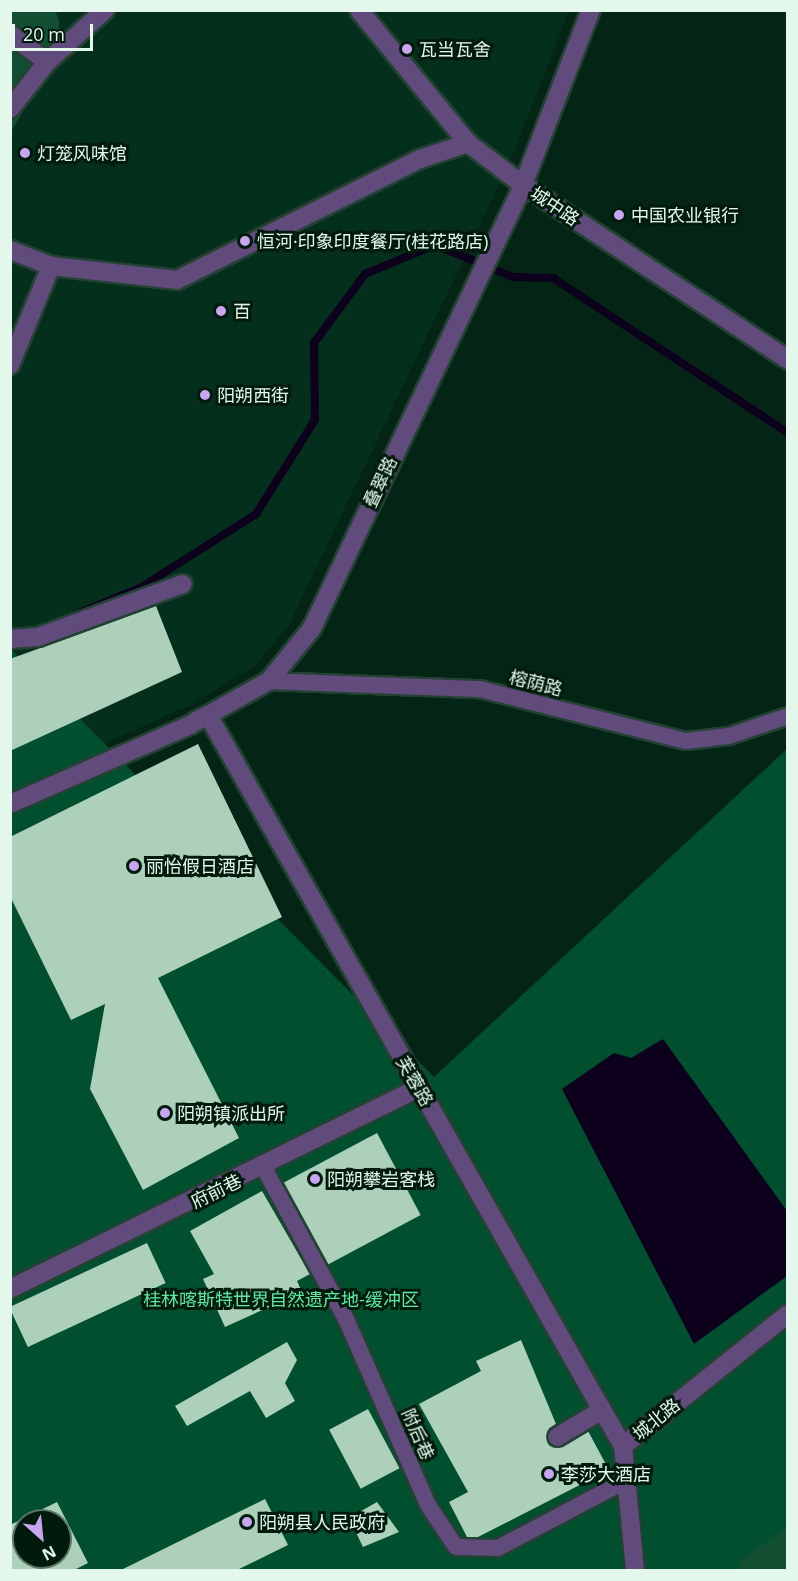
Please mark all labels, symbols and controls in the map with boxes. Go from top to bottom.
scale bar [15,12,96,50]
text: 20 m [23,22,65,46]
place label: 瓦当瓦舍 [419,38,491,60]
marker: 瓦当瓦舍 [400,42,414,56]
place label: 灯笼风味馆 [37,142,127,164]
marker: 灯笼风味馆 [18,146,32,160]
street label: 城中路 [527,182,583,230]
place label: 中国农业银行 [631,204,739,226]
marker: 中国农业银行 [612,208,626,222]
place label: 恒河·印象印度餐厅(桂花路店) [257,230,488,252]
marker: 恒河·印象印度餐厅(桂花路店) [238,234,252,248]
place label: 百 [233,300,251,322]
marker: 百 [214,304,228,318]
place label: 阳朔西街 [217,384,289,406]
marker: 阳朔西街 [198,388,212,402]
street label: 叠翠路 [359,453,401,511]
street label: 榕荫路 [507,666,565,700]
place label: 丽怡假日酒店 [146,855,254,877]
marker: 丽怡假日酒店 [127,859,141,873]
street label: 芙蓉路 [392,1052,438,1110]
place label: 阳朔镇派出所 [177,1102,285,1124]
marker: 阳朔镇派出所 [158,1106,172,1120]
place label: 阳朔攀岩客栈 [327,1168,435,1190]
street label: 府前巷 [187,1169,245,1213]
marker: 阳朔攀岩客栈 [308,1172,322,1186]
park label: 桂林喀斯特世界自然遗产地-缓冲区 [143,1288,419,1310]
street label: 城北路 [628,1394,684,1444]
street label: 附后巷 [397,1405,439,1463]
place label: 李莎大酒店 [561,1463,651,1485]
marker: 李莎大酒店 [542,1467,556,1481]
north arrow [12,1509,72,1569]
place label: 阳朔县人民政府 [259,1511,385,1533]
marker: 阳朔县人民政府 [240,1515,254,1529]
text: N [38,1540,60,1566]

